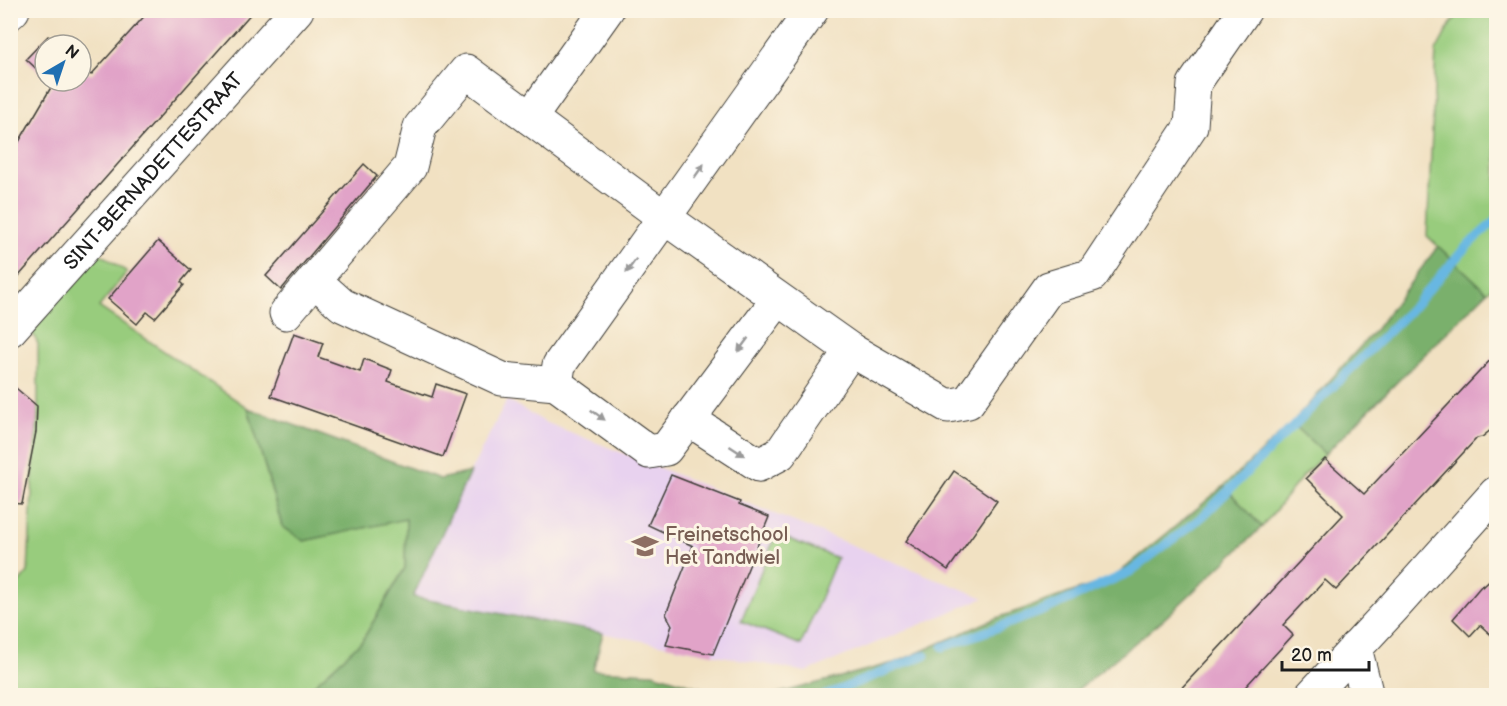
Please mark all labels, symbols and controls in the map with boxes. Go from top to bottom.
north arrow [33,33,93,93]
text: N [61,41,82,64]
street label: SINT-BERNADETTESTRAAT [59,68,248,275]
one-way arrow [693,163,705,179]
one-way arrow [625,257,637,273]
one-way arrow [737,337,749,353]
one-way arrow [591,409,606,421]
one-way arrow [729,445,745,456]
place label: Freinetschool Het Tandwiel [665,523,788,570]
school or university icon: Freinetschool Het Tandwiel [630,531,660,561]
scale bar [1282,634,1369,672]
text: 20 m [1291,645,1332,666]

